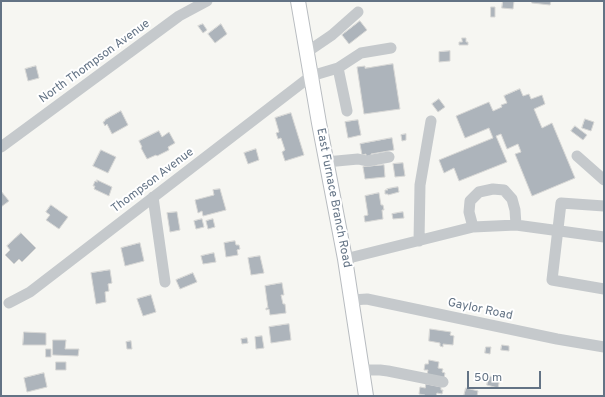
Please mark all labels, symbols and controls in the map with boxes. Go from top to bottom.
street label: North Thompson Avenue [37,17,153,107]
street label: East Furnace Branch Road [312,127,354,269]
street label: Thompson Avenue [109,145,197,217]
street label: Gaylor Road [446,296,514,324]
scale bar [469,363,543,389]
text: 50 m [474,370,502,386]

